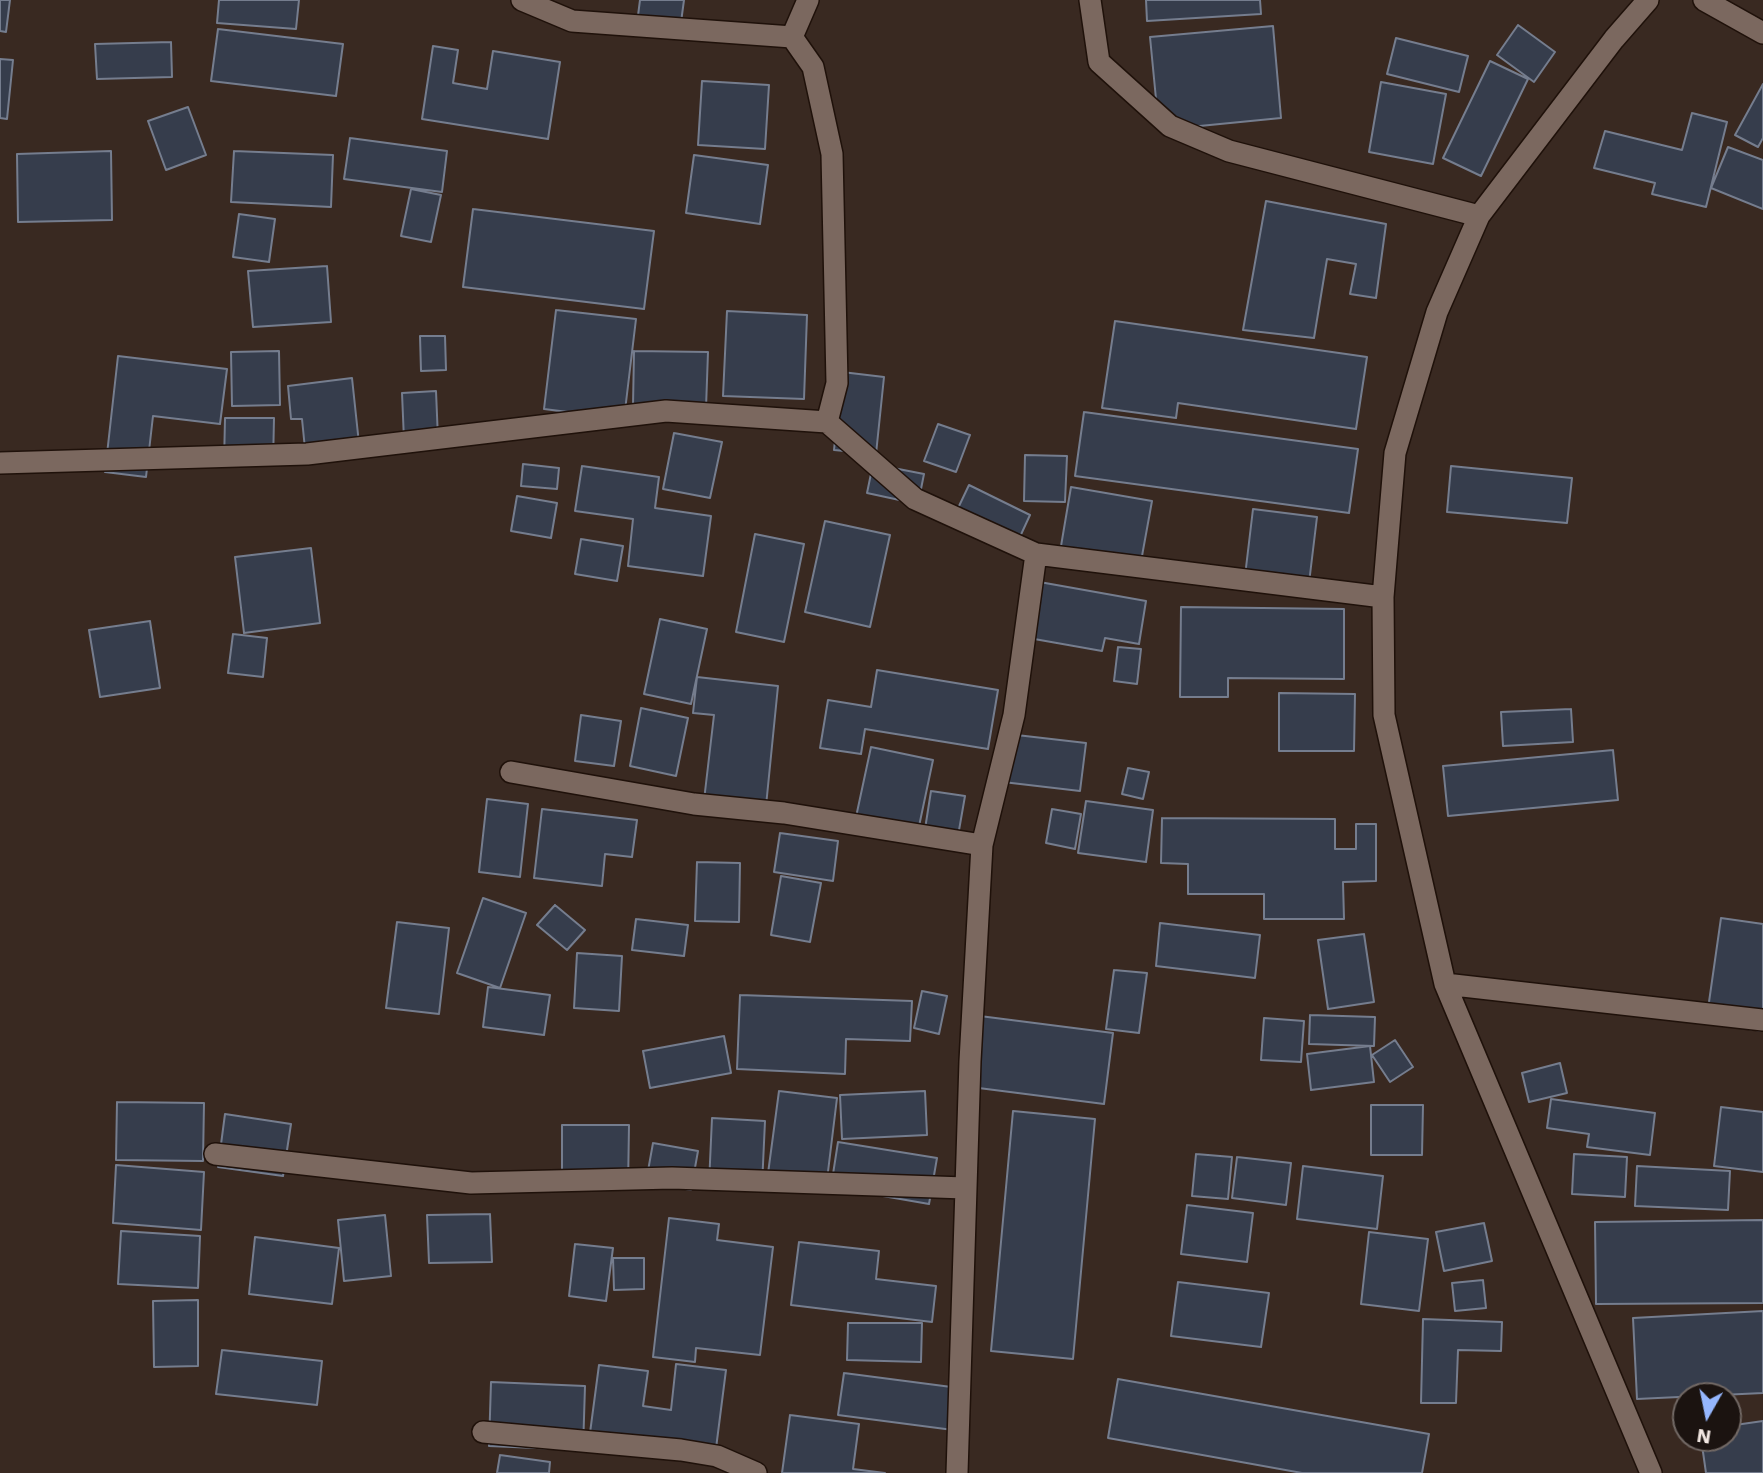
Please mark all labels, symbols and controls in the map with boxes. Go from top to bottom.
north arrow [1672,1382,1742,1452]
text: N [1695,1424,1713,1449]

